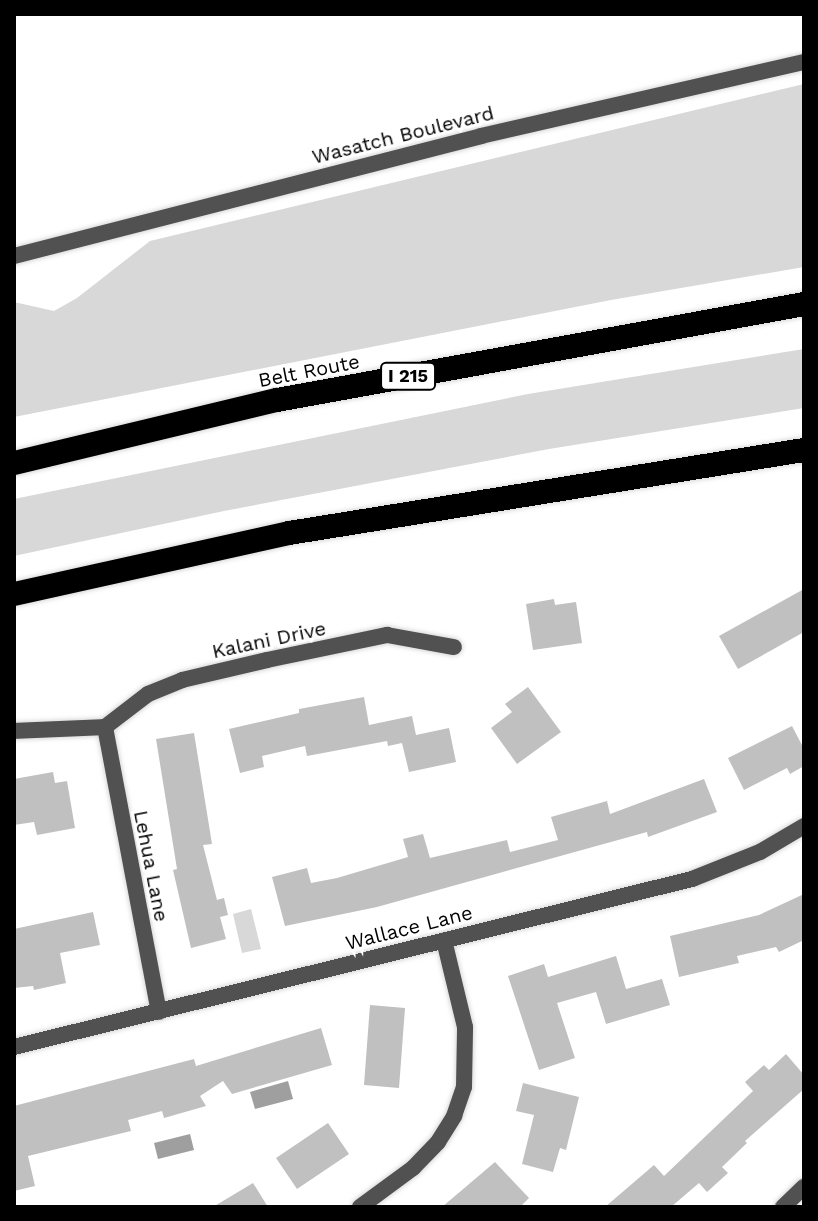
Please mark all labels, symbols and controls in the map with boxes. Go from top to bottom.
street label: Wasatch Boulevard [310,101,496,169]
street label: Belt Route [256,349,362,393]
road number: I 215 [380,362,436,390]
street label: Kalani Drive [210,616,328,664]
street label: Lehua Lane [128,808,174,924]
street label: Wallace Lane [343,901,475,955]

